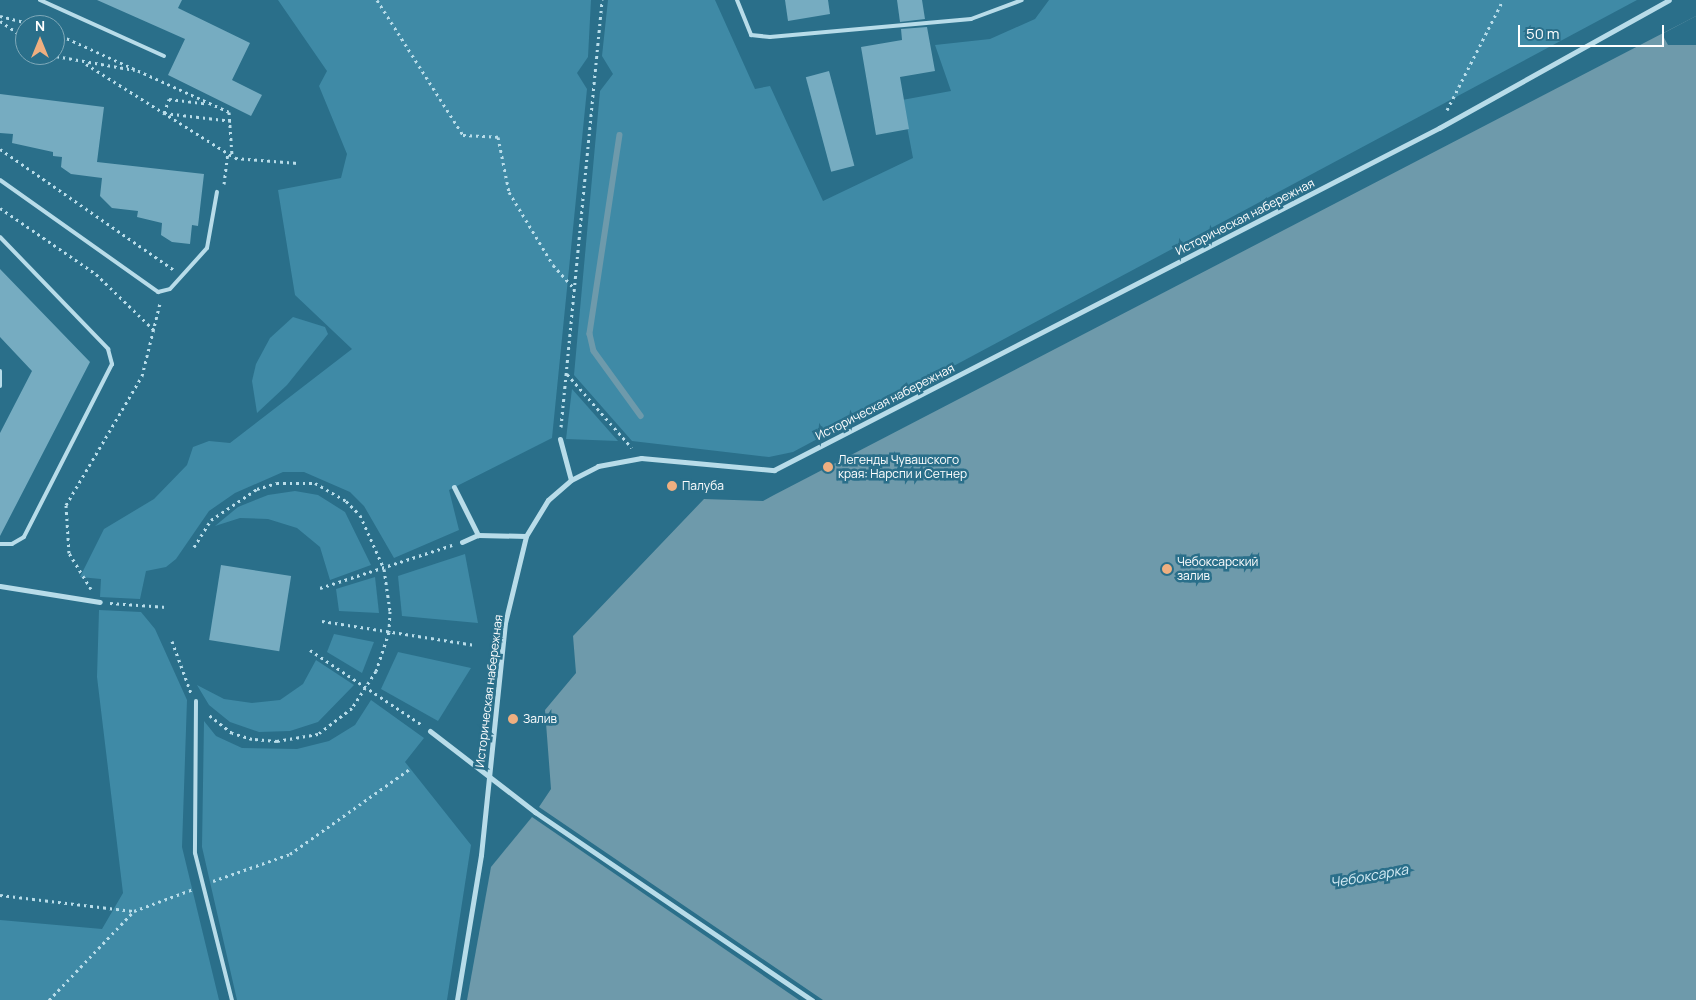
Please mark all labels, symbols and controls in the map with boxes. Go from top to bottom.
north arrow [15,15,65,65]
scale bar [1521,15,1667,47]
text: N [35,16,45,35]
text: 50 m [1526,23,1560,44]
street label: Историческая набережная [1173,176,1317,258]
street label: Историческая набережная [813,361,957,443]
place label: Легенды Чувашского края: Нарспи и Сетнер [838,453,967,481]
marker: Легенды Чувашского края: Нарспи и Сетнер [822,461,834,473]
place label: Палуба [682,479,724,493]
marker: Палуба [666,480,678,492]
place label: Чебоксарский залив [1177,555,1258,583]
marker: Чебоксарский залив [1161,563,1173,575]
street label: Историческая набережная [472,614,506,768]
place label: Залив [523,712,557,726]
marker: Залив [507,713,519,725]
water label: Чебоксарка [1329,861,1409,891]

